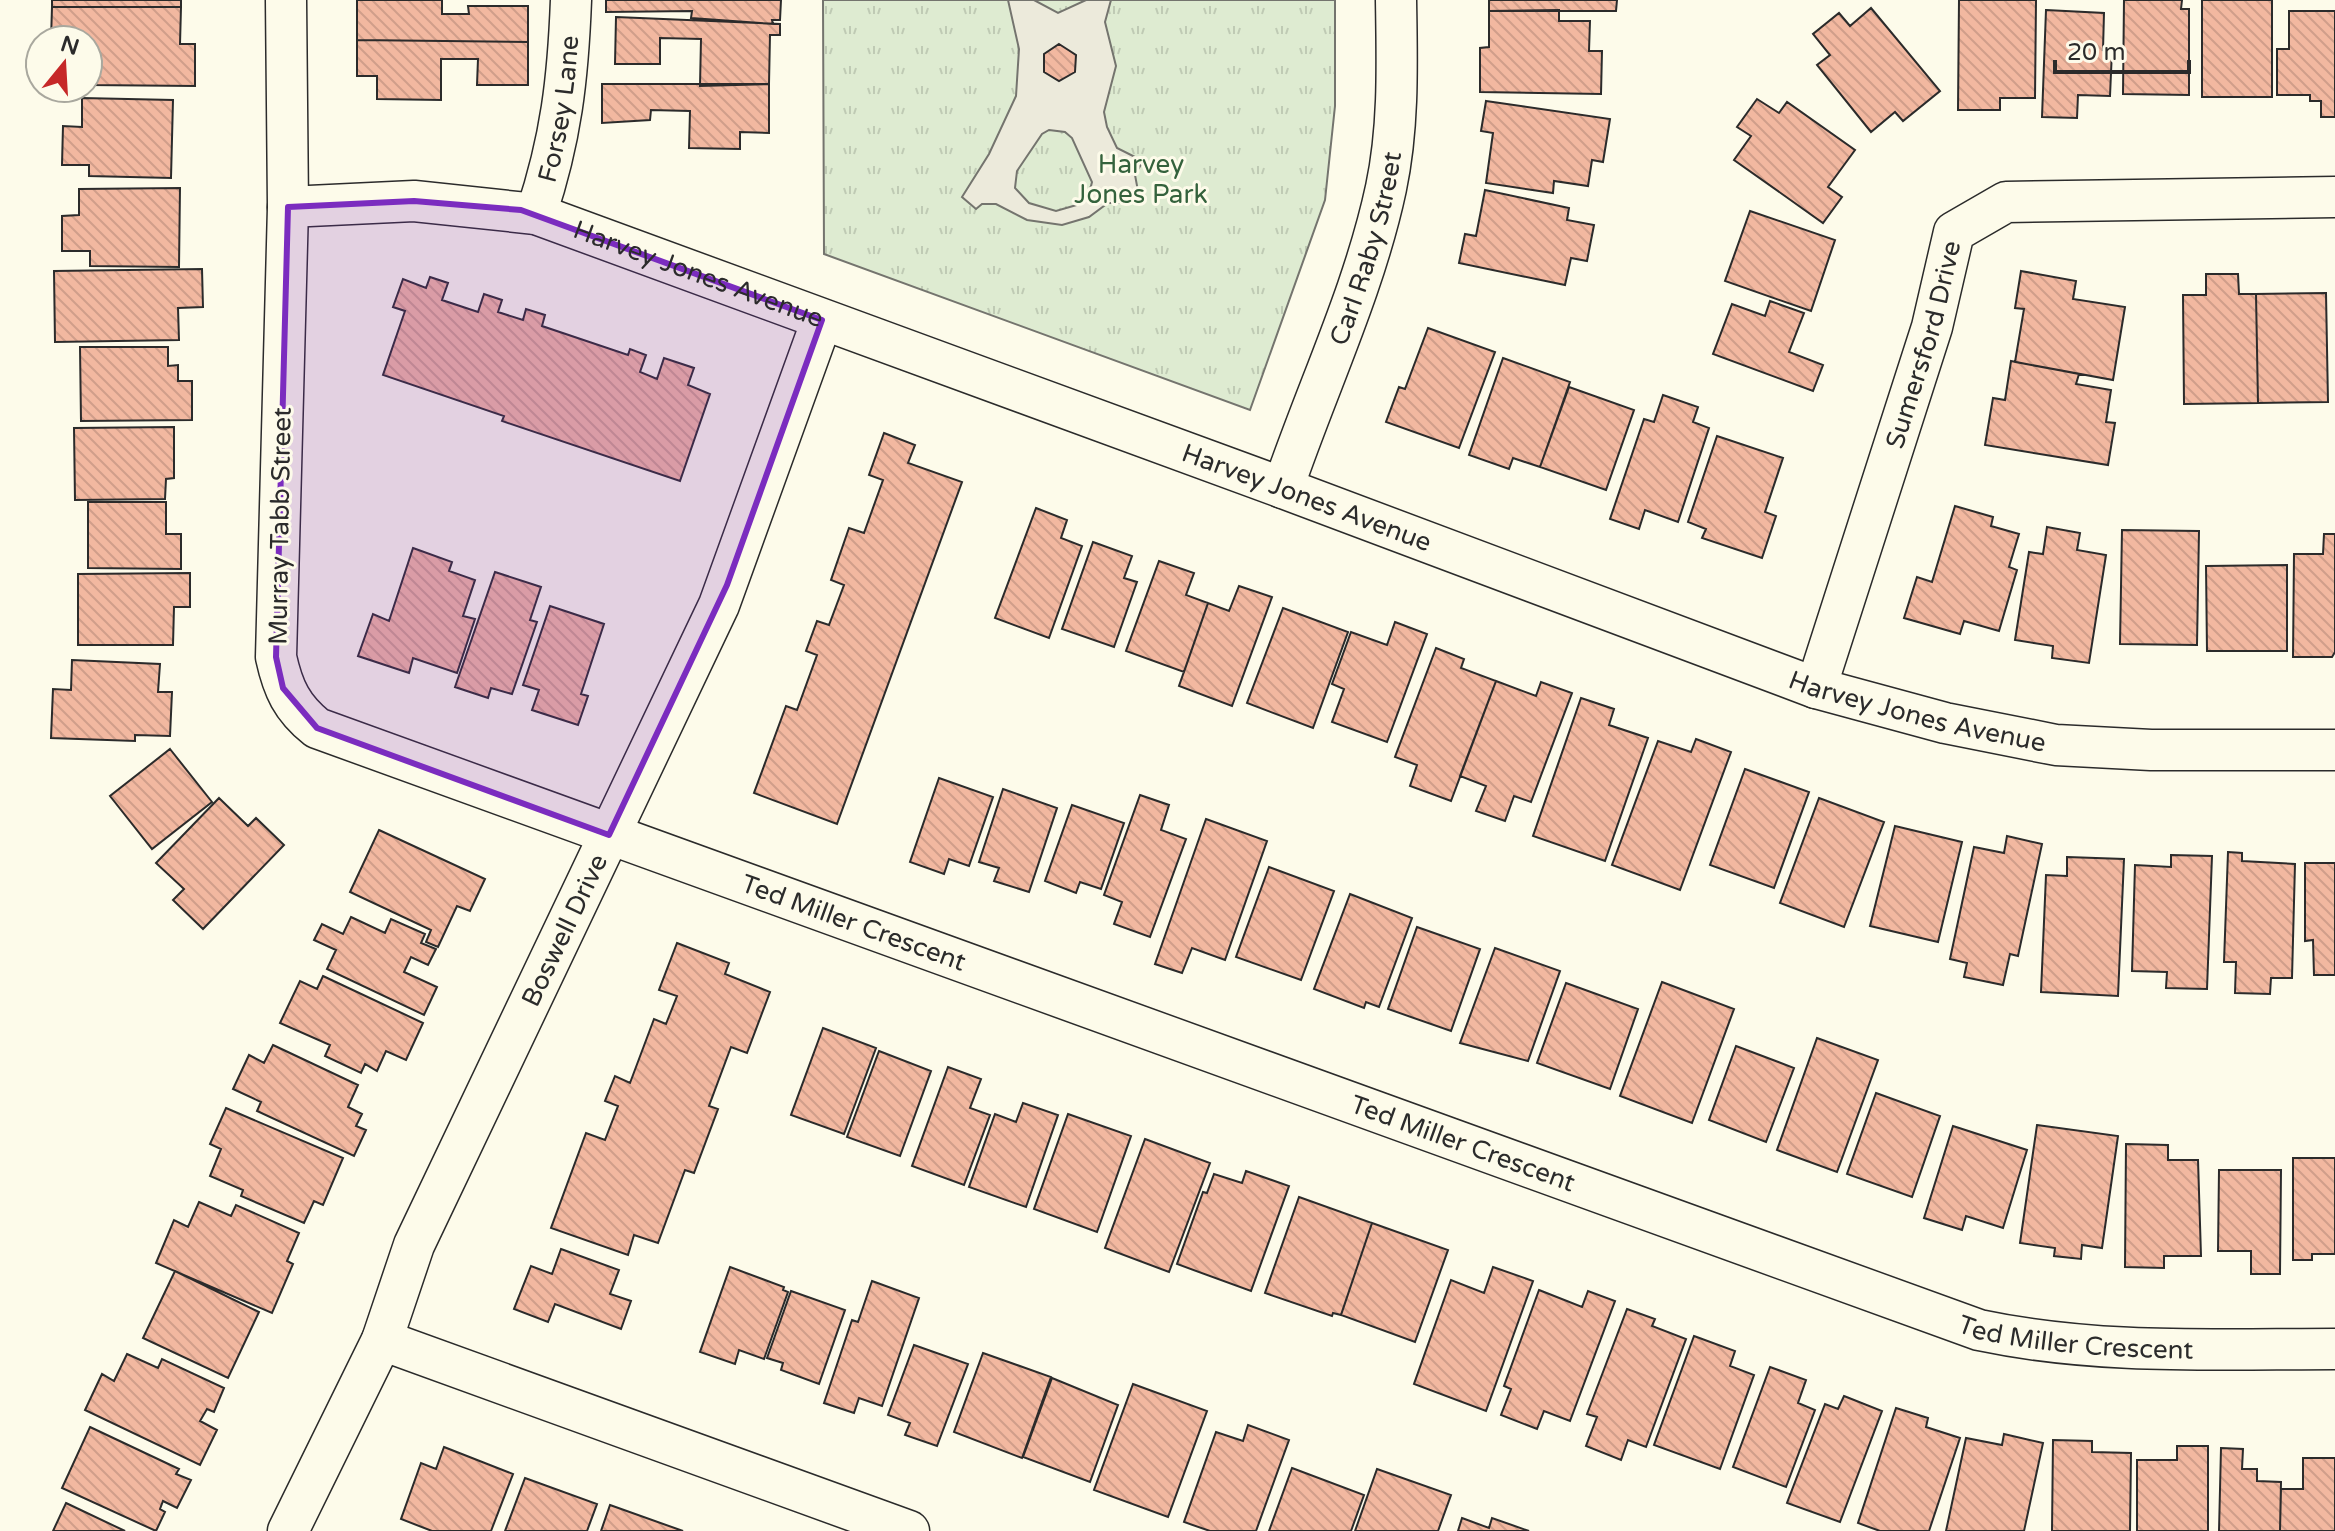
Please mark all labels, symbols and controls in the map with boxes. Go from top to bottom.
north arrow [24,24,104,104]
scale bar [2055,24,2189,74]
text: N [57,31,82,61]
street label: Forsey Lane [531,34,585,186]
text: 20 m [2067,38,2125,67]
park label: Harvey Jones Park [1074,149,1208,210]
street label: Carl Raby Street [1323,150,1407,349]
street label: Harvey Jones Avenue [569,214,828,334]
street label: Sumersford Drive [1879,238,1967,452]
street label: Murray Tabb Street [262,407,298,645]
street label: Harvey Jones Avenue [1178,437,1436,558]
street label: Harvey Jones Avenue [1785,664,2049,758]
street label: Boswell Drive [515,849,614,1011]
street label: Ted Miller Crescent [737,868,970,977]
street label: Ted Miller Crescent [1347,1088,1579,1198]
street label: Ted Miller Crescent [1954,1308,2193,1365]

